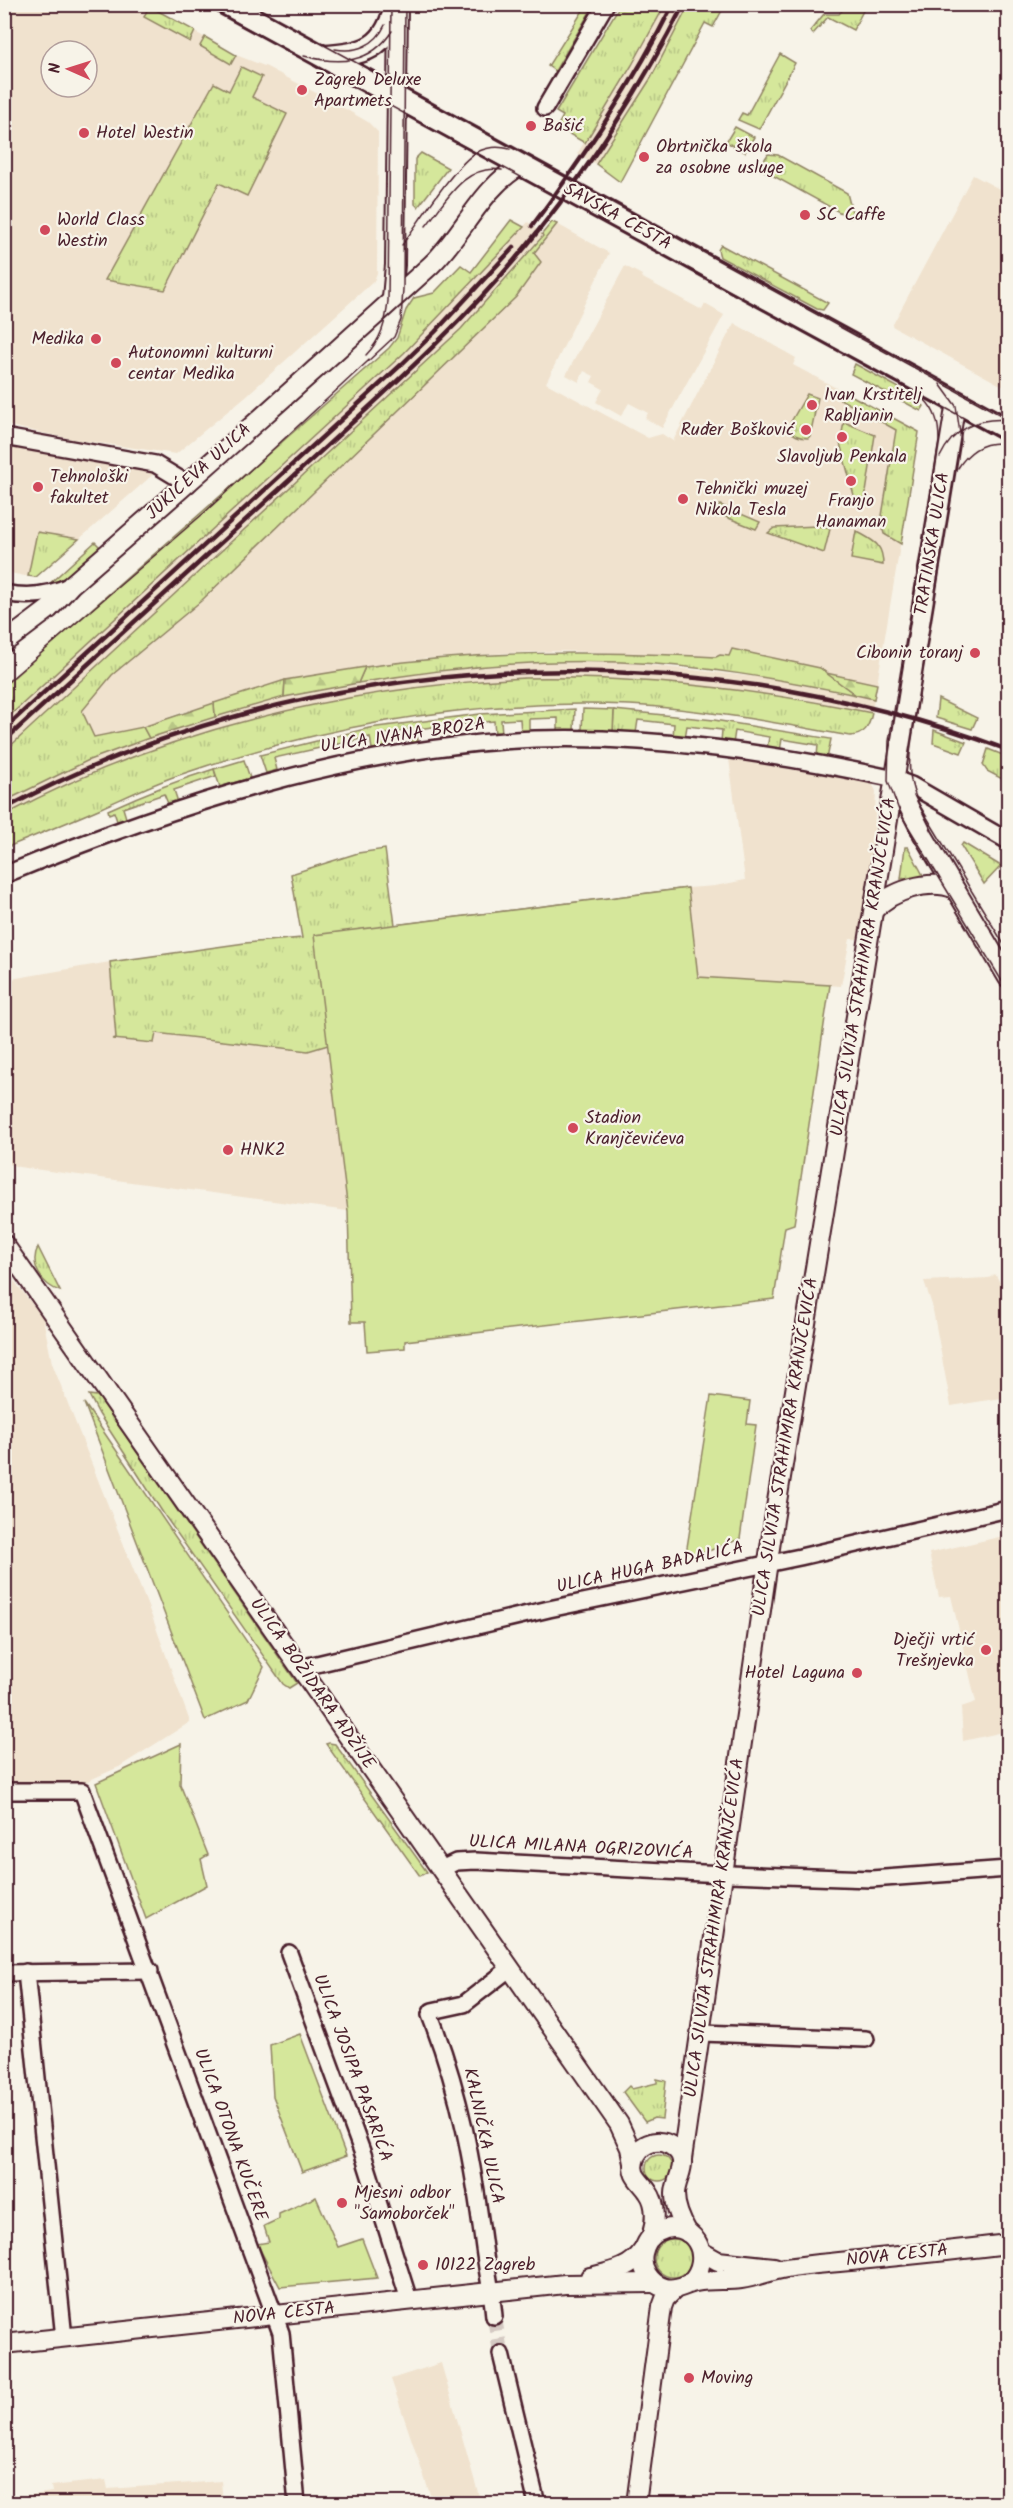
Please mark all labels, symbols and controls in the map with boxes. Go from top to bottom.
north arrow [39,39,99,99]
text: N [43,63,68,74]
place label: Zagreb Deluxe Apartmets [314,66,421,116]
marker: Zagreb Deluxe Apartmets [295,83,309,97]
place label: Bašić [543,112,584,141]
place label: Hotel Westin [96,119,194,148]
marker: Bašić [524,119,538,133]
marker: Hotel Westin [77,126,91,140]
place label: Obrtnička škola za osobne usluge [656,133,784,183]
marker: Obrtnička škola za osobne usluge [637,150,651,164]
street label: SAVSKA CESTA [558,175,676,259]
place label: SC Caffe [817,201,885,230]
place label: World Class Westin [57,206,145,256]
marker: SC Caffe [798,208,812,222]
marker: World Class Westin [38,223,52,237]
place label: Medika [32,325,84,354]
marker: Medika [89,332,103,346]
place label: Autonomni kulturni centar Medika [128,339,274,389]
marker: Autonomni kulturni centar Medika [109,356,123,370]
place label: Ivan Krstitelj Rabljanin [824,381,923,431]
marker: Ivan Krstitelj Rabljanin [805,398,819,412]
street label: JUKIĆEVA ULICA [140,416,258,528]
place label: Ruđer Bošković [681,416,795,445]
marker: Ruđer Bošković [799,423,813,437]
marker: Slavoljub Penkala [835,430,849,444]
place label: Slavoljub Penkala [777,443,907,472]
place label: Tehnološki fakultet [50,463,129,513]
street label: TRATINSKA ULICA [907,470,959,618]
marker: Franjo Hanaman [844,474,858,488]
place label: Tehnički muzej Nikola Tesla [695,475,809,525]
marker: Tehnološki fakultet [31,480,45,494]
place label: Franjo Hanaman [816,487,886,537]
marker: Tehnički muzej Nikola Tesla [676,492,690,506]
place label: Cibonin toranj [856,639,964,668]
marker: Cibonin toranj [968,646,982,660]
street label: ULICA IVANA BROZA [318,710,488,762]
street label: ULICA SILVIJA STRAHIMIRA KRANJČEVIĆA [823,795,905,1139]
place label: Stadion Kranjčevićeva [585,1104,684,1154]
marker: Stadion Kranjčevićeva [566,1121,580,1135]
place label: HNK2 [240,1136,285,1165]
marker: HNK2 [221,1143,235,1157]
street label: ULICA SILVIJA STRAHIMIRA KRANJČEVIĆA [745,1275,827,1619]
street label: ULICA HUGA BADALIĆA [554,1534,746,1602]
street label: ULICA BOŽIDARA ADŽIJE [242,1592,383,1776]
place label: Dječji vrtić Trešnjevka [893,1626,975,1676]
marker: Dječji vrtić Trešnjevka [979,1643,993,1657]
place label: Hotel Laguna [745,1659,845,1688]
marker: Hotel Laguna [850,1666,864,1680]
street label: ULICA SILVIJA STRAHIMIRA KRANJČEVIĆA [677,1756,753,2100]
street label: ULICA MILANA OGRIZOVIĆA [468,1828,694,1868]
street label: ULICA JOSIPA PASARIĆA [304,1970,400,2166]
street label: ULICA OTONA KUČERE [185,2044,275,2226]
street label: KALNIČKA ULICA [454,2065,512,2207]
place label: Mjesni odbor "Samoborček" [354,2179,455,2229]
marker: Mjesni odbor "Samoborček" [335,2196,349,2210]
street label: NOVA CESTA [845,2236,949,2276]
place label: 10122 Zagreb [435,2251,536,2280]
marker: 10122 Zagreb [416,2258,430,2272]
street label: NOVA CESTA [232,2294,336,2334]
place label: Moving [701,2364,753,2393]
marker: Moving [682,2371,696,2385]

